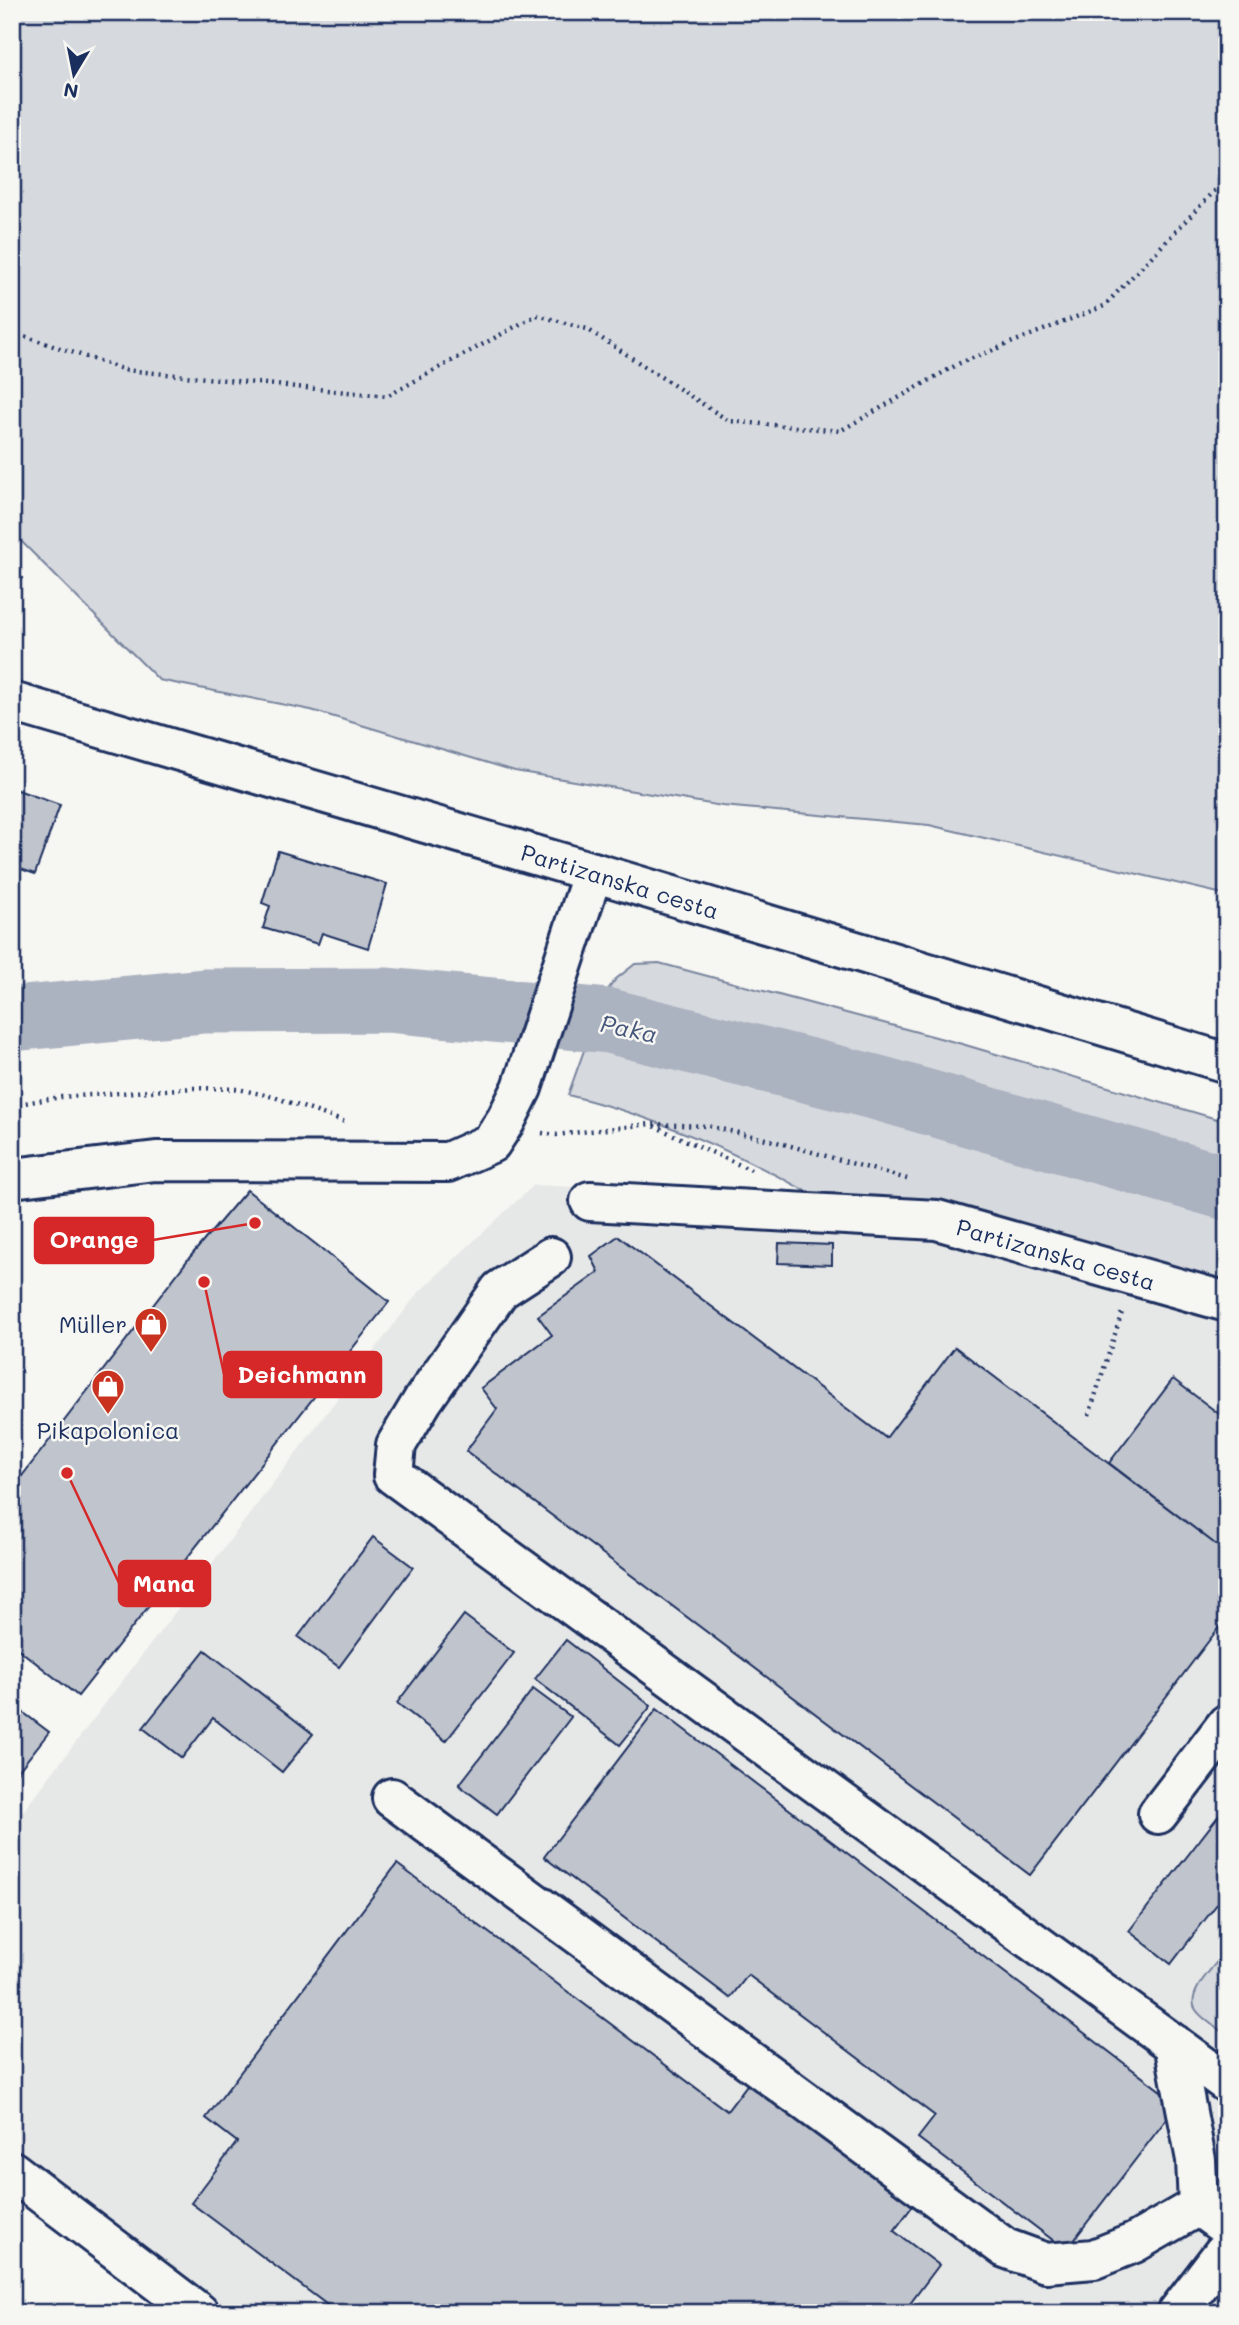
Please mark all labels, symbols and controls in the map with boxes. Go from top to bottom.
north arrow [38,38,108,108]
text: N [62,78,80,105]
street label: Partizanska cesta [517,837,723,925]
water label: Paka [598,1007,660,1049]
street label: Partizanska cesta [953,1211,1159,1297]
callout: Orange [35,1218,153,1263]
text: Orange [49,1223,139,1254]
shop icon: Müller [132,1305,170,1354]
place label: Müller [59,1309,127,1339]
callout: Deichmann [224,1352,381,1397]
text: Deichmann [237,1358,367,1389]
shop icon: Pikapolonica [89,1367,127,1416]
place label: Pikapolonica [37,1415,179,1445]
callout: Mana [119,1561,210,1606]
text: Mana [133,1567,195,1598]

